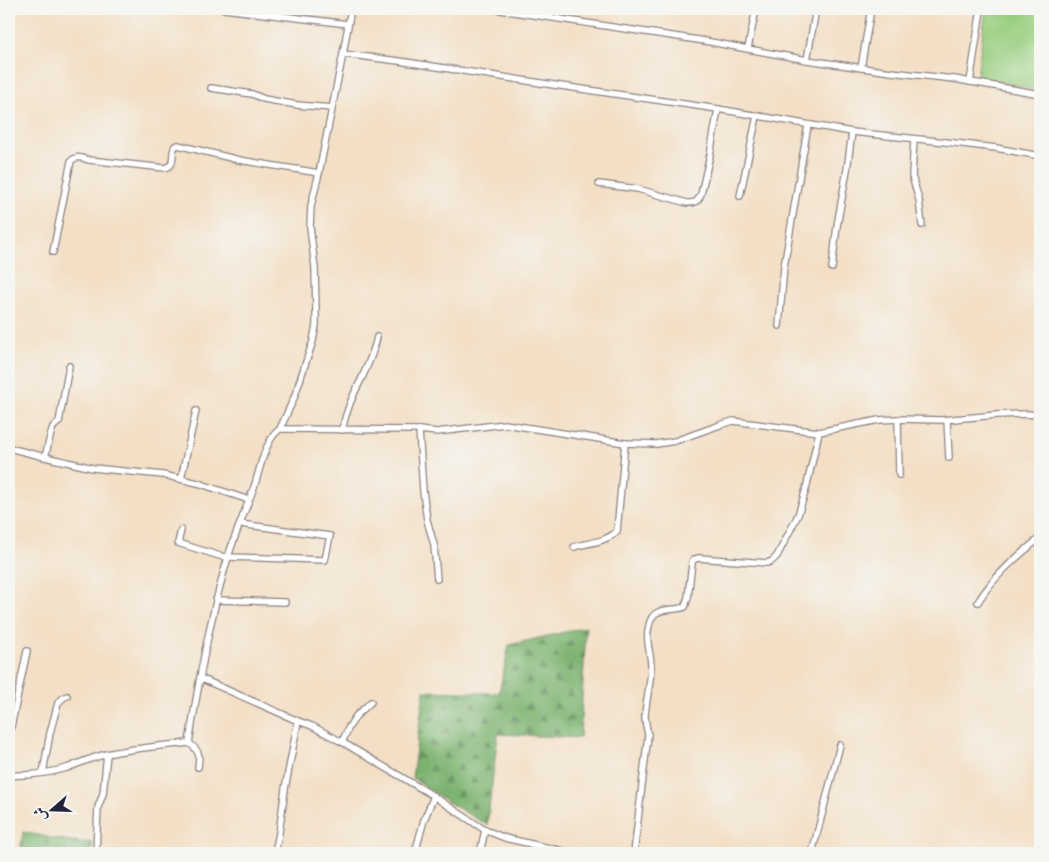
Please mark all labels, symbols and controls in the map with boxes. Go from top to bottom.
north arrow [28,784,78,834]
text: ش [30,804,52,824]

